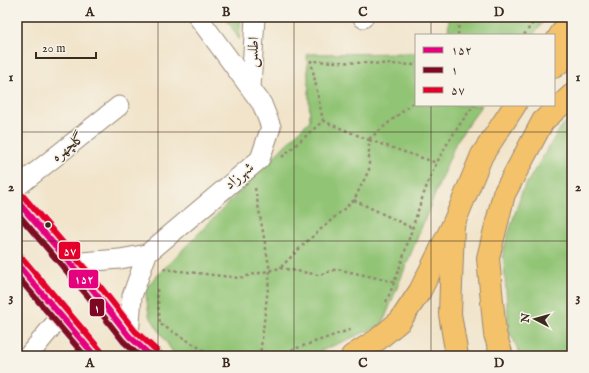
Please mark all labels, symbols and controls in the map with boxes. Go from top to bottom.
text: A [85,4,96,21]
text: B [222,4,231,21]
text: C [358,4,368,21]
text: D [494,4,505,21]
scale bar [36,34,96,60]
legend [415,34,555,106]
street label: اطلس [242,36,264,68]
text: 20 m [42,41,65,56]
text: ۱۵۲ [451,43,472,58]
text: ۱ [451,63,458,78]
text: 1 [9,69,14,86]
text: 1 [576,69,581,86]
text: ۵۷ [451,83,465,98]
street label: گلچهره [47,128,89,166]
street label: شهرزاد [220,158,258,194]
text: 2 [8,179,14,196]
text: 2 [575,179,581,196]
unlabelled marker [43,220,53,230]
line badge: ۵۷ [58,241,81,260]
text: ۵۷ [64,245,76,259]
line badge: ۱۵۲ [68,269,99,289]
text: ۱۵۲ [74,273,94,287]
text: 3 [9,289,14,306]
text: 3 [576,289,581,306]
line badge: ۱ [89,298,105,317]
north arrow [515,299,555,339]
text: ۱ [94,302,100,316]
text: N [518,312,534,325]
text: A [85,355,96,372]
text: B [222,355,231,372]
text: C [358,355,368,372]
text: D [494,355,505,372]

